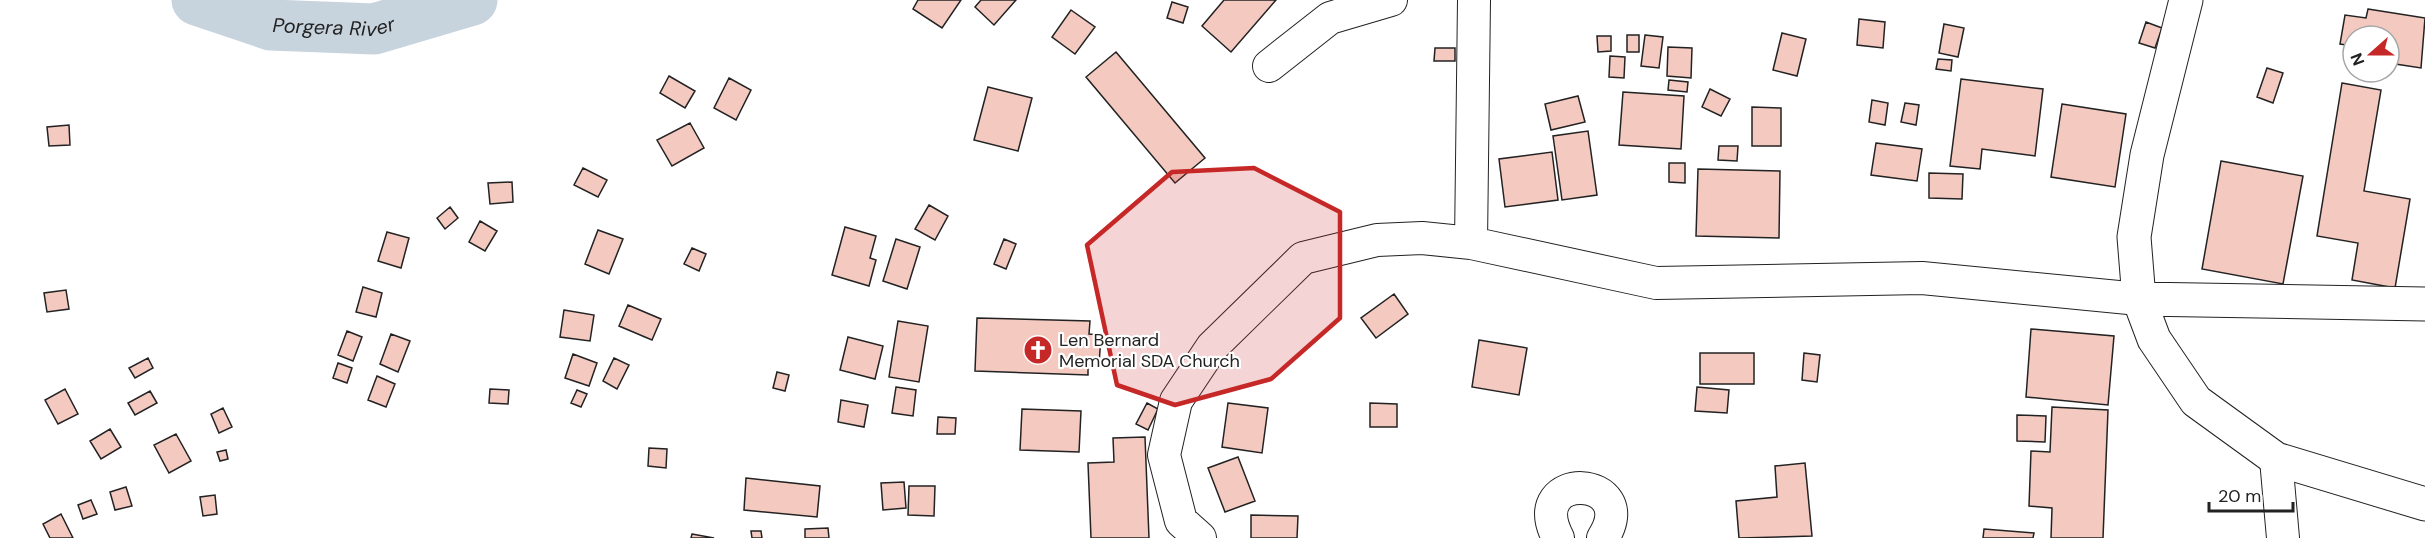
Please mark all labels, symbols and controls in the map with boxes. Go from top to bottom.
water label: Porgera River [272,10,399,42]
north arrow [2341,24,2401,84]
text: N [2346,50,2369,68]
place label: Len Bernard Memorial SDA Church [1059,328,1240,373]
church icon: Len Bernard Memorial SDA Church [1022,334,1054,366]
scale bar [2209,475,2293,513]
text: 20 m [2218,484,2261,508]

